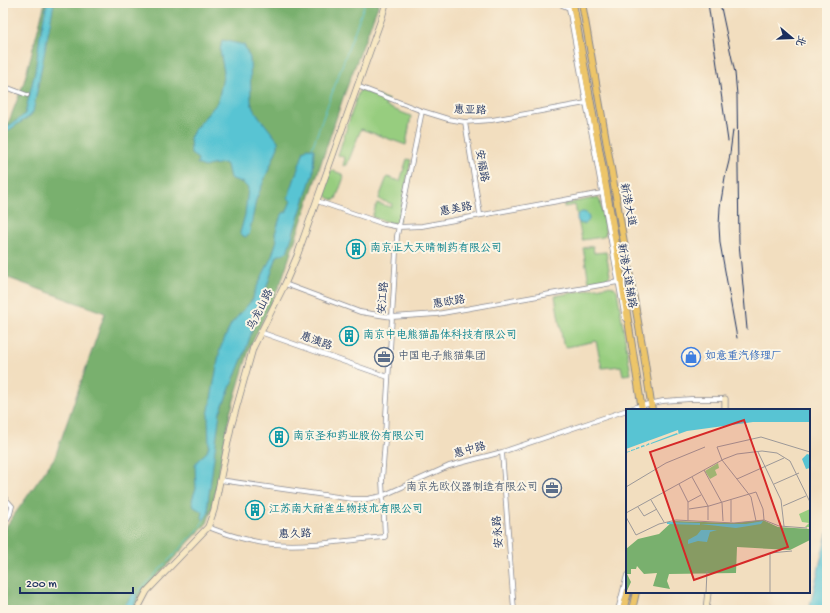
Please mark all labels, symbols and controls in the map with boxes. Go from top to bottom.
north arrow [772,18,812,58]
text: 北 [792,33,807,48]
street label: 惠亚路 [453,103,487,118]
street label: 安福路 [472,149,491,183]
street label: 新港大道 [617,182,638,228]
street label: 惠美路 [438,200,473,219]
building icon: 南京正大天晴制药有限公司 [345,238,367,260]
place label: 南京正大天晴制药有限公司 [370,241,502,255]
street label: 新港大道辅路 [614,242,639,310]
street label: 安江路 [376,281,391,315]
street label: 乌龙山路 [245,287,276,332]
street label: 惠欧路 [432,294,466,312]
building icon: 南京中电熊猫晶体科技有限公司 [338,325,360,347]
place label: 南京中电熊猫晶体科技有限公司 [363,328,517,342]
street label: 惠澳路 [298,330,334,353]
office icon: 中国电子熊猫集团 [373,346,395,368]
shop icon: 如意重汽修理厂 [680,346,702,368]
place label: 中国电子熊猫集团 [398,349,486,363]
place label: 如意重汽修理厂 [705,350,782,363]
inset map [626,409,810,593]
building icon: 南京圣和药业股份有限公司 [268,426,290,448]
place label: 南京圣和药业股份有限公司 [293,429,425,443]
street label: 惠中路 [452,440,487,461]
office icon: 南京先欧仪器制造有限公司 [541,477,563,499]
place label: 南京先欧仪器制造有限公司 [406,480,538,494]
building icon: 江苏南大耐雀生物技术有限公司 [244,499,266,521]
place label: 江苏南大耐雀生物技术有限公司 [269,502,423,516]
street label: 安永路 [491,515,506,549]
street label: 惠久路 [278,527,312,542]
scale bar [20,569,133,595]
text: 200 m [26,578,57,592]

